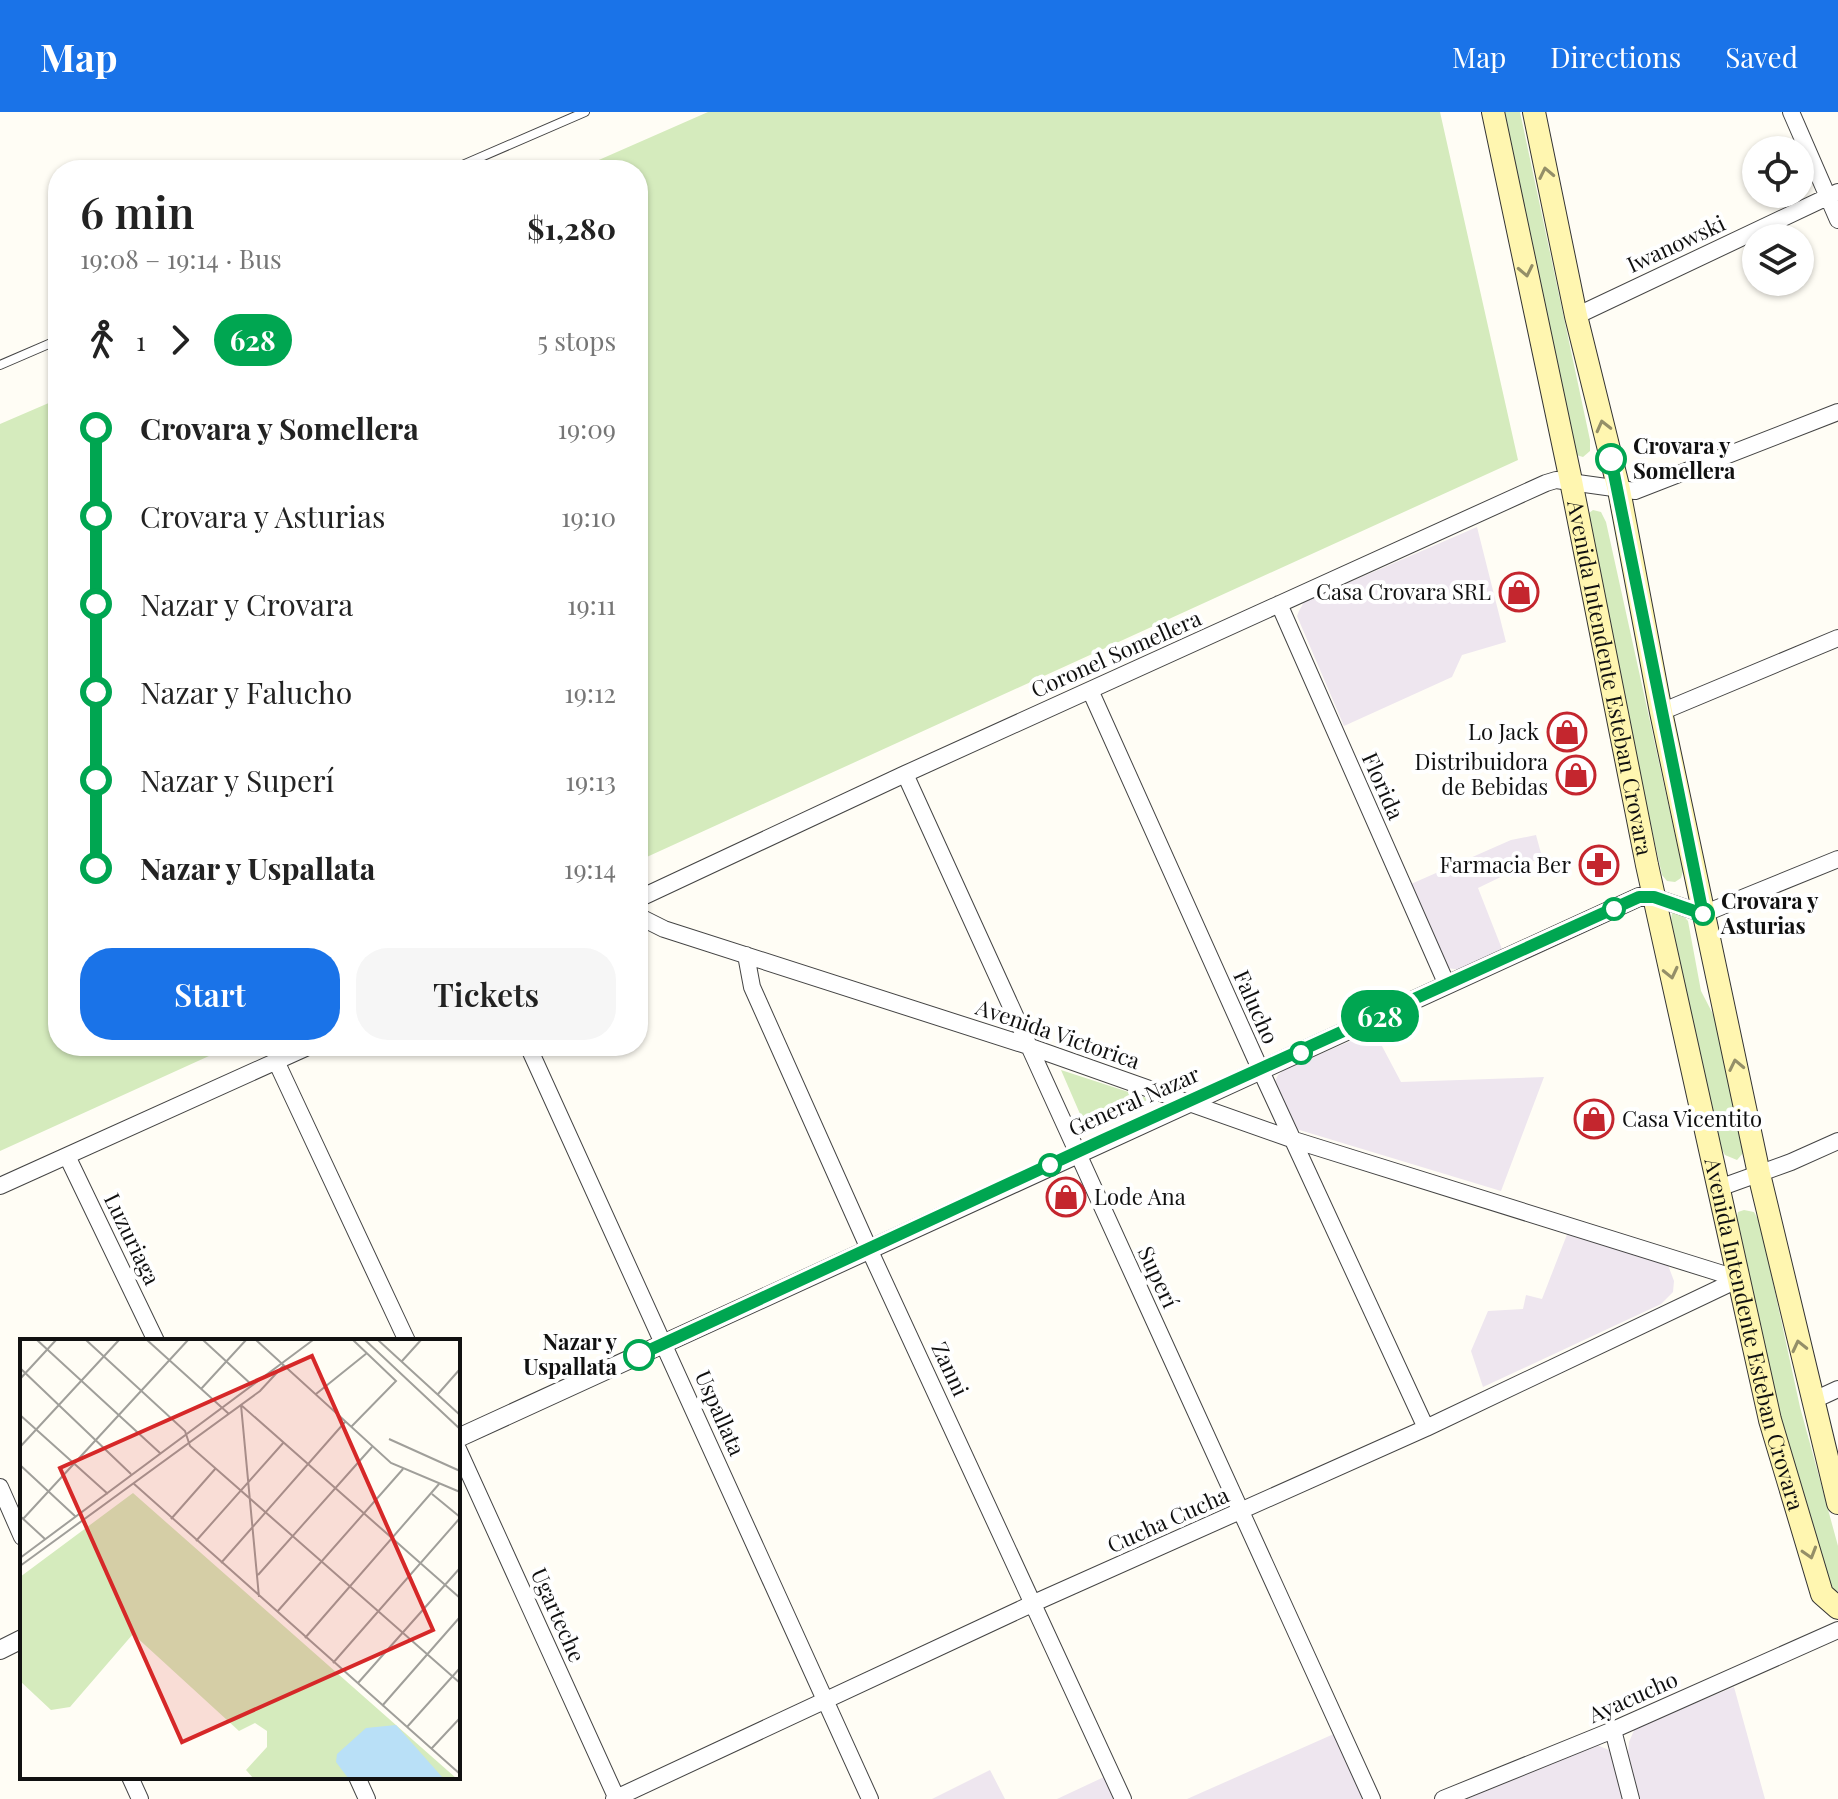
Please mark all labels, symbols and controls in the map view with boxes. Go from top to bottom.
text: Map [40,31,117,82]
text: Map [1452,38,1506,75]
text: Directions [1550,38,1681,75]
text: Saved [1725,38,1798,75]
map controls [1742,136,1814,296]
button: locate [1742,136,1814,208]
one-way arrow [1538,166,1555,180]
text: 6 min [80,181,194,240]
street label: Iwanowski [1622,207,1730,279]
text: $1,280 [527,208,616,248]
button: layers [1742,224,1814,296]
text: 19:08 – 19:14 · Bus [80,241,282,276]
one-way arrow [1517,263,1534,277]
icon: walk [80,318,124,362]
icon: forward [158,318,202,362]
text: 628 [230,321,276,358]
text: 1 [136,323,146,358]
text: 5 stops [537,323,616,358]
text: Crovara y Somellera [140,408,419,448]
text: 19:09 [557,411,616,446]
one-way arrow [1595,420,1612,434]
place label: Crovara y Somellera [1633,430,1736,485]
marker: Crovara y Somellera [1596,444,1626,474]
text: Crovara y Asturias [140,496,385,536]
street label: Avenida Intendente Esteban Crovara [1561,497,1661,858]
text: 19:10 [561,499,616,534]
shop icon: Casa Crovara SRL [1498,571,1540,613]
place label: Casa Crovara SRL [1316,576,1491,606]
text: Nazar y Crovara [140,584,353,624]
text: 19:11 [567,587,616,622]
street label: Coronel Somellera [1026,602,1206,704]
text: Nazar y Falucho [140,672,352,712]
text: 19:12 [564,675,616,710]
shop icon: Lo Jack [1546,711,1588,753]
place label: Lo Jack [1468,716,1539,746]
place label: Distribuidora de Bebidas [1415,746,1548,801]
street label: Florida [1356,747,1412,824]
shop icon: Distribuidora de Bebidas [1555,754,1597,796]
text: Nazar y Superí [140,760,334,800]
text: 19:13 [565,763,616,798]
pharmacy icon: Farmacia Ber [1578,844,1620,886]
text: Nazar y Uspallata [140,848,375,888]
place label: Farmacia Ber [1440,849,1571,879]
text: 19:14 [564,851,616,886]
place label: Crovara y Asturias [1720,885,1819,940]
unlabelled marker [1603,898,1625,920]
marker: Crovara y Asturias [1692,903,1714,925]
button: Start [80,948,340,1040]
button: Tickets [356,948,616,1040]
street label: Falucho [1227,965,1286,1048]
one-way arrow [1662,966,1679,980]
line badge: 628 [1334,990,1426,1042]
street label: Avenida Victorica [971,991,1144,1075]
text: 628 [1357,997,1403,1034]
unlabelled marker [1290,1042,1312,1064]
street label: General Nazar [1063,1058,1204,1142]
one-way arrow [1728,1059,1745,1072]
shop icon: Casa Vicentito [1573,1098,1615,1140]
place label: Casa Vicentito [1622,1103,1762,1133]
unlabelled marker [1039,1154,1061,1176]
street label: Avenida Intendente Esteban Crovara [1698,1154,1812,1514]
shop icon: Lode Ana [1045,1176,1087,1218]
place label: Lode Ana [1094,1181,1186,1211]
street label: Luzuriaga [98,1188,168,1289]
street label: Superí [1132,1241,1186,1312]
place label: Nazar y Uspallata [523,1326,618,1381]
street label: Zanni [925,1337,976,1401]
inset map [20,1339,460,1779]
marker: Nazar y Uspallata [624,1340,654,1370]
one-way arrow [1791,1340,1808,1353]
street label: Uspallata [689,1365,753,1460]
street label: Cucha Cucha [1102,1479,1233,1559]
one-way arrow [1801,1545,1817,1559]
street label: Ugarteche [525,1563,593,1667]
street label: Ayacucho [1582,1663,1682,1730]

